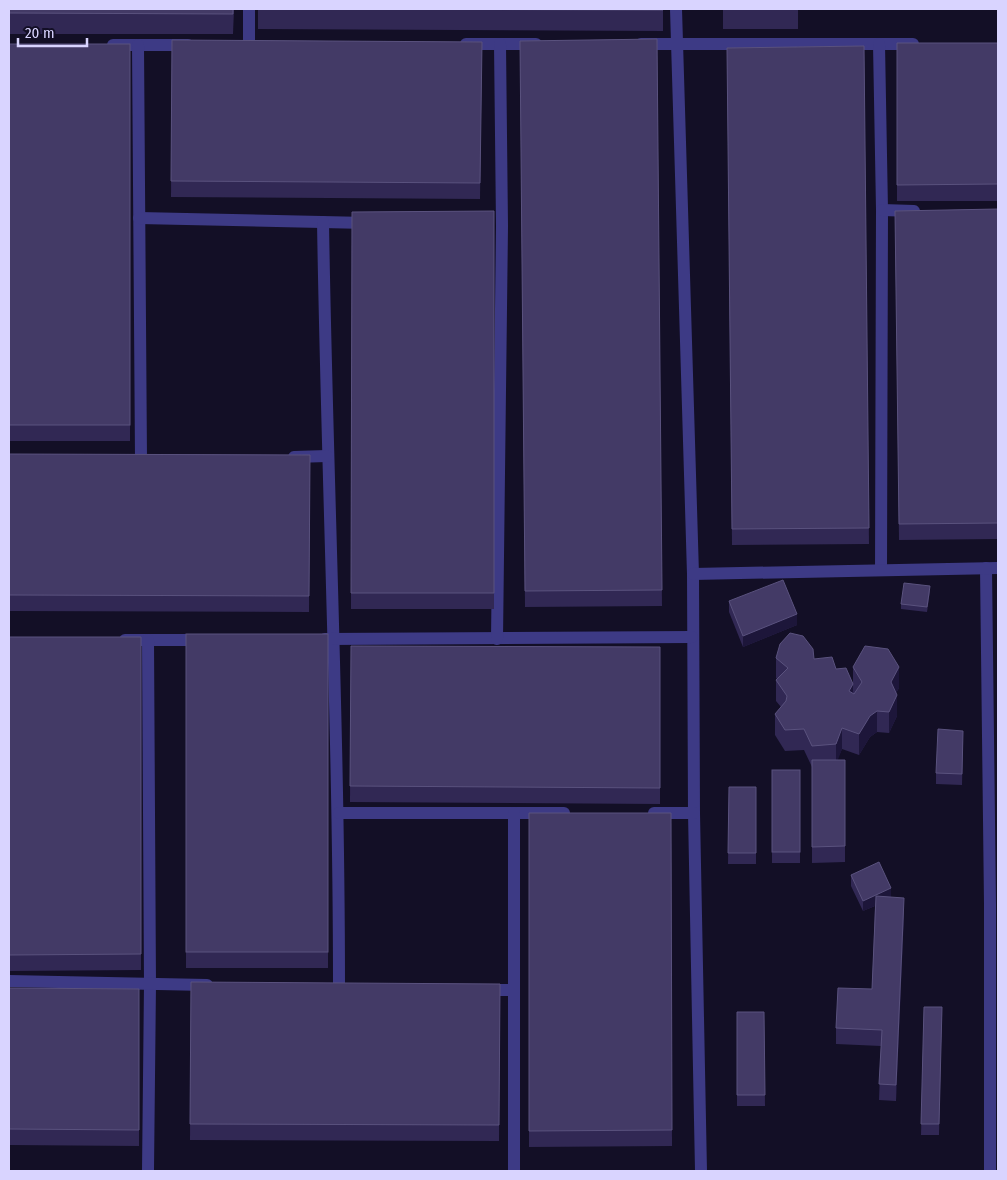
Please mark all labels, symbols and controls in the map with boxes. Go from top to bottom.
scale bar [18,15,86,47]
text: 20 m [25,24,55,42]

